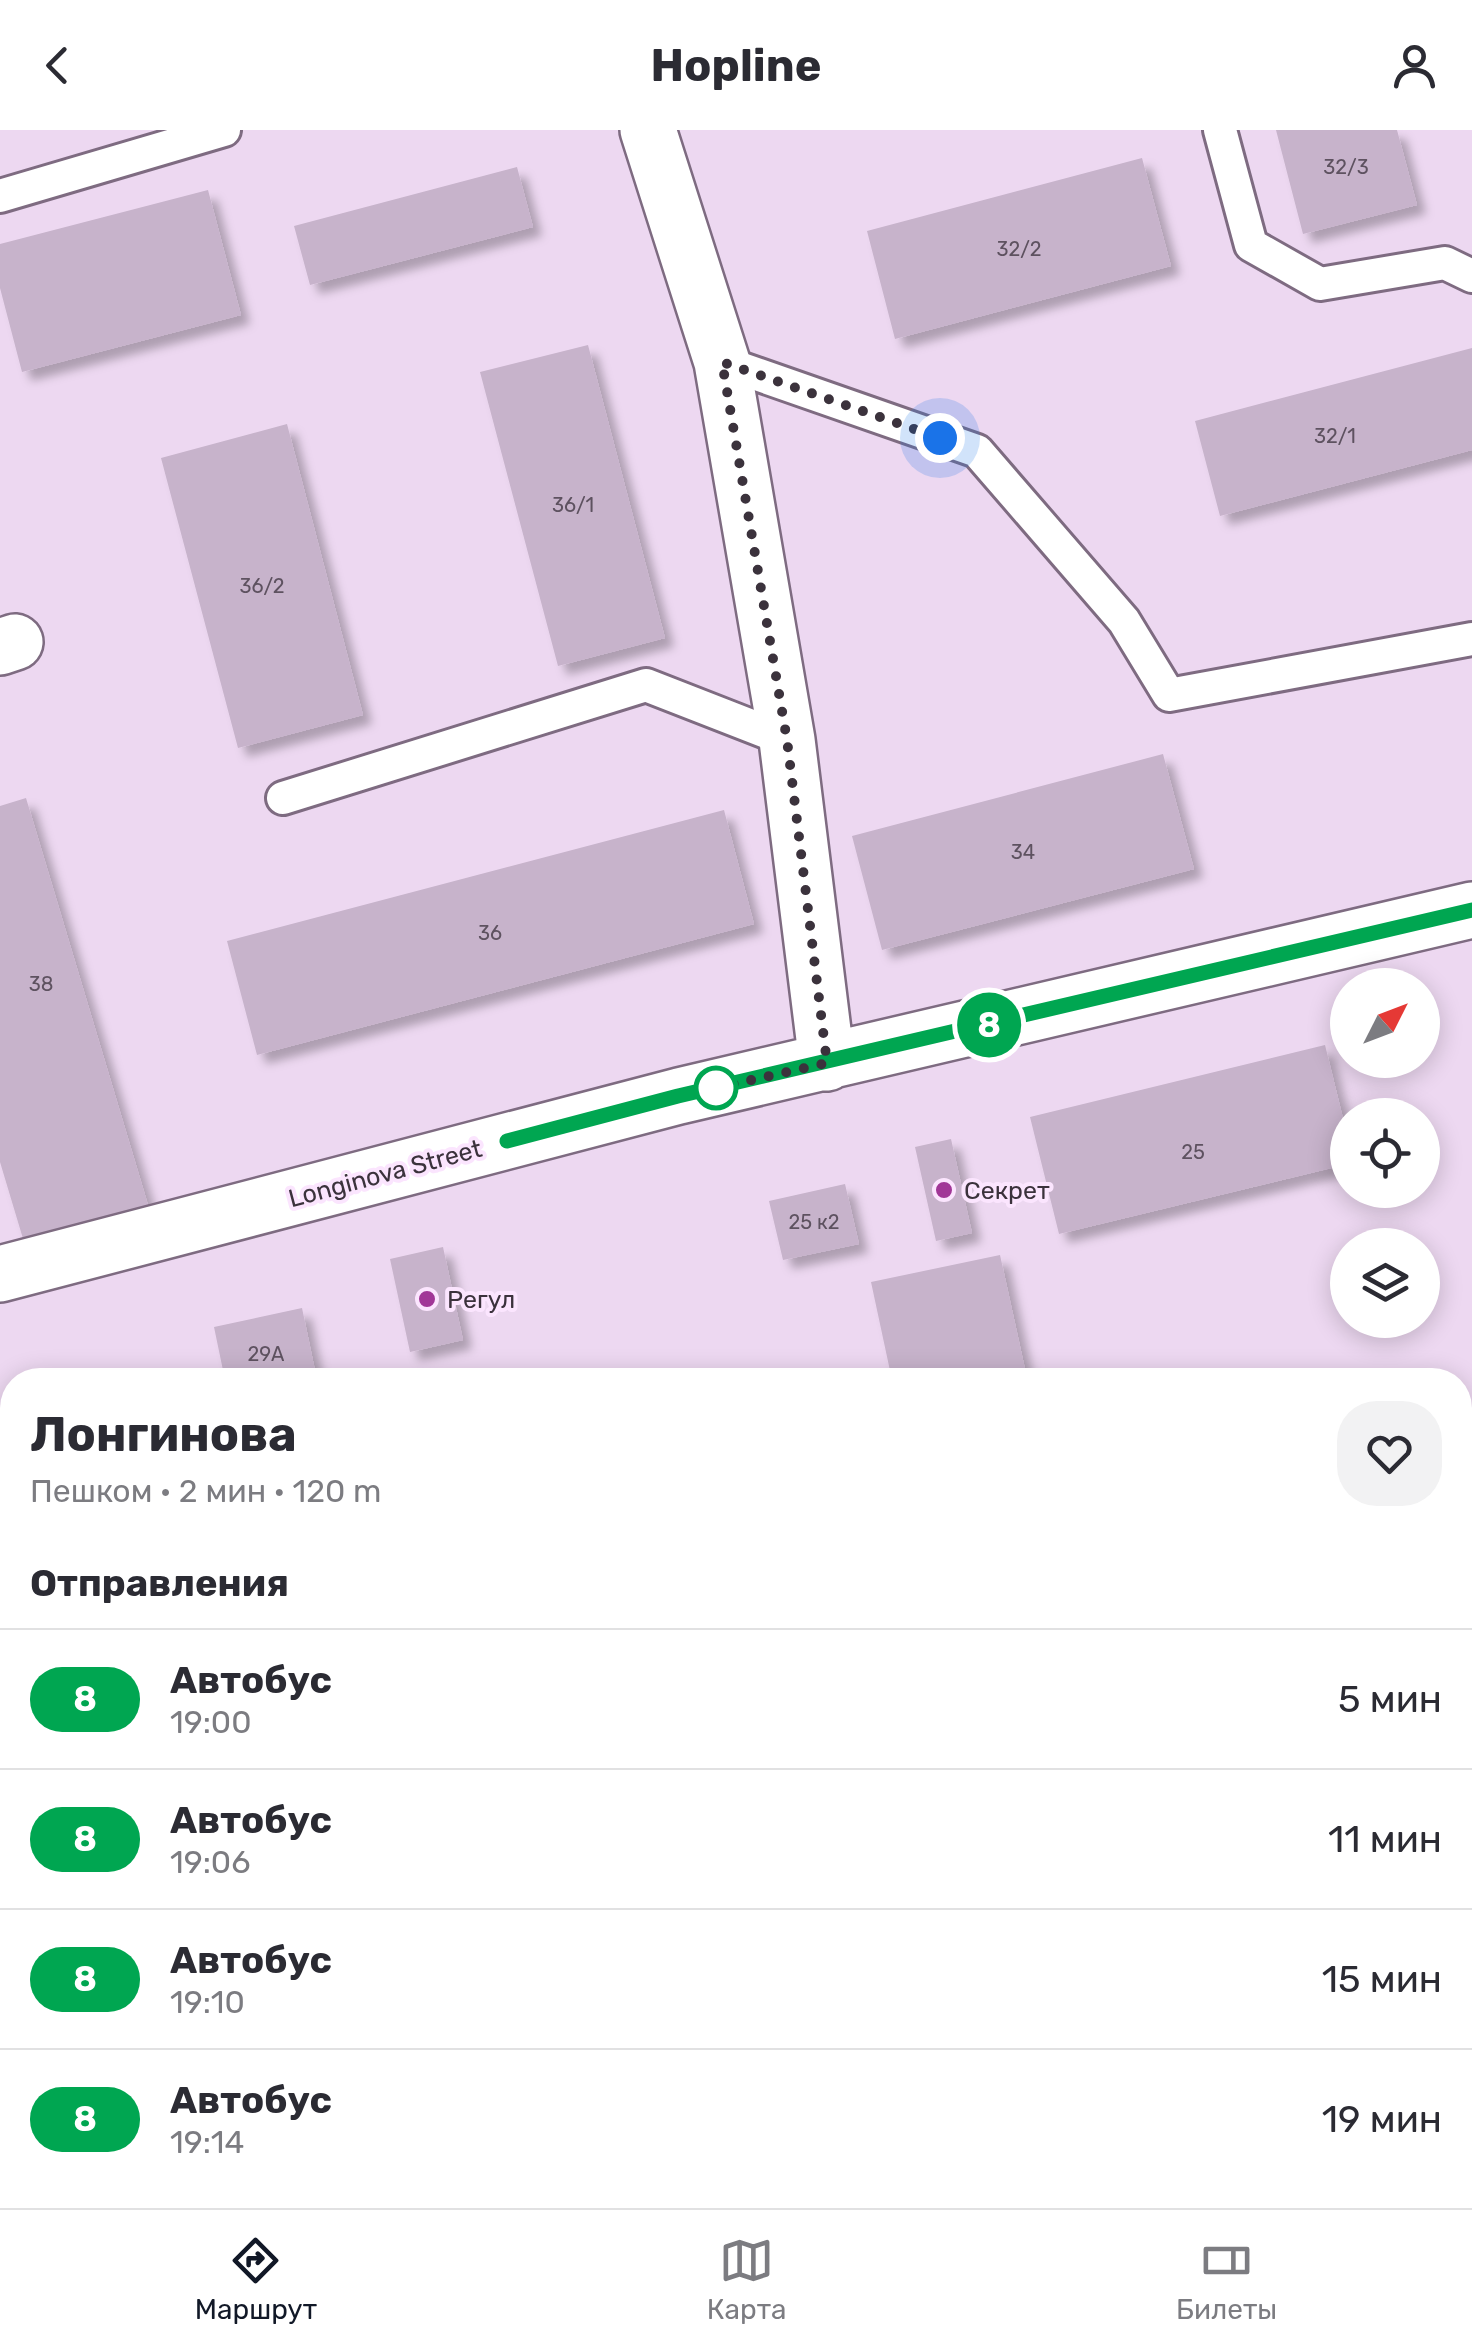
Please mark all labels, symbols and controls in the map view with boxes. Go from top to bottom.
icon: back [30,38,85,93]
icon: person [1387,38,1442,93]
text: Hopline [651,39,821,92]
house number: 32/3 [1323,155,1369,179]
house number: 32/2 [997,237,1041,261]
your location [915,413,965,463]
house number: 32/1 [1314,424,1356,448]
house number: 36/1 [552,493,594,517]
house number: 36/2 [239,574,285,598]
house number: 34 [1011,840,1035,864]
house number: 36 [478,921,502,945]
north arrow [1330,968,1440,1078]
map controls [1330,968,1440,1338]
house number: 38 [29,972,53,996]
line badge: 8 [956,992,1022,1058]
text: 8 [977,1004,1001,1046]
unlabelled marker [695,1067,737,1109]
button: locate [1330,1098,1440,1208]
street label: Longinova Street [285,1134,485,1213]
house number: 25 [1181,1140,1205,1164]
place label: Секрет [964,1176,1050,1205]
marker: Секрет [933,1179,955,1201]
house number: 25 к2 [789,1210,839,1234]
button: layers [1330,1228,1440,1338]
place label: Регул [447,1285,515,1314]
marker: Регул [416,1288,438,1310]
house number: 29А [248,1342,285,1366]
button: heart [1337,1401,1442,1506]
text: Лонгинова [30,1406,297,1463]
text: Пешком · 2 мин · 120 m [30,1472,382,1510]
text: Отправления [30,1560,289,1606]
text: Автобус [170,1657,332,1703]
text: 5 мин [1338,1676,1442,1722]
text: 8 [73,1678,97,1720]
text: 19:00 [170,1703,252,1741]
text: Автобус [170,1797,332,1843]
text: 11 мин [1328,1816,1442,1862]
text: 8 [73,1818,97,1860]
text: 19:06 [170,1843,250,1881]
text: Автобус [170,1937,332,1983]
text: 15 мин [1322,1956,1442,2002]
text: 8 [73,1958,97,2000]
text: 19:10 [170,1983,245,2021]
text: Автобус [170,2077,332,2123]
text: 19 мин [1322,2096,1442,2142]
text: 8 [73,2098,97,2140]
text: 19:14 [170,2123,244,2161]
tab: Маршрут [195,2233,317,2326]
tab: Карта [707,2233,787,2326]
tab: Билеты [1176,2233,1277,2326]

